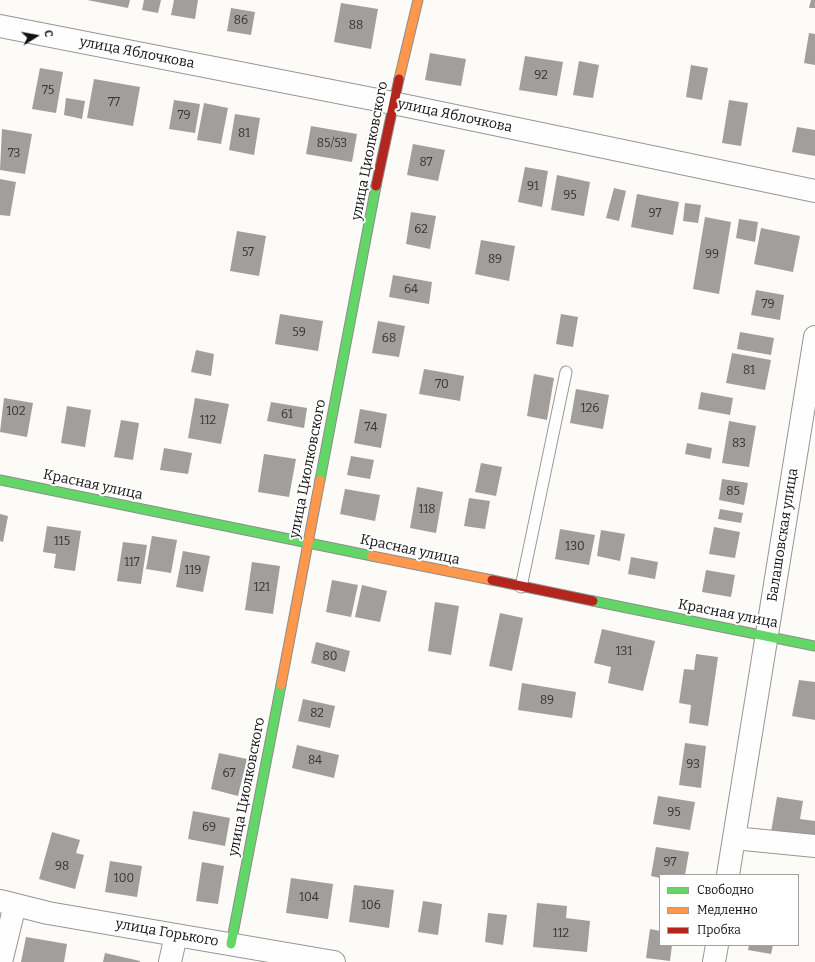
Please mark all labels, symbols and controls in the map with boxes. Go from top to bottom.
house number: 86 [234,14,248,28]
north arrow [16,16,56,56]
house number: 88 [349,19,363,33]
text: С [41,29,55,38]
street label: улица Яблочкова [78,34,196,72]
house number: 92 [534,69,548,83]
street label: улица Циолковского [348,80,392,222]
house number: 75 [42,84,54,98]
house number: 77 [108,96,120,110]
street label: улица Яблочкова [396,96,514,136]
house number: 79 [178,109,190,123]
house number: 81 [238,127,250,141]
house number: 85/53 [317,137,347,151]
house number: 73 [8,147,20,161]
house number: 87 [419,156,433,170]
house number: 91 [527,180,539,194]
house number: 95 [563,189,577,203]
house number: 97 [649,207,661,221]
house number: 62 [414,223,428,237]
house number: 57 [242,246,254,260]
house number: 99 [705,248,719,262]
house number: 89 [488,253,502,267]
house number: 64 [404,283,418,297]
house number: 79 [762,298,774,312]
house number: 59 [292,326,306,340]
house number: 68 [382,332,396,346]
house number: 81 [743,364,755,378]
house number: 70 [435,378,449,392]
street label: улица Циолковского [286,398,330,540]
house number: 126 [581,402,599,416]
house number: 102 [6,405,26,419]
house number: 61 [281,408,293,422]
house number: 112 [200,414,216,428]
house number: 74 [365,421,377,435]
house number: 83 [732,437,746,451]
street label: Красная улица [42,466,144,504]
street label: Балашовская улица [764,467,802,603]
house number: 85 [726,485,740,499]
house number: 118 [419,503,435,517]
street label: Красная улица [359,531,461,569]
house number: 115 [54,535,70,549]
house number: 130 [565,540,585,554]
house number: 117 [124,556,140,570]
house number: 119 [185,564,201,578]
house number: 121 [254,581,270,595]
street label: Красная улица [677,596,779,632]
house number: 131 [616,645,632,659]
house number: 80 [323,650,337,664]
house number: 89 [540,694,554,708]
house number: 82 [310,707,324,721]
street label: улица Циолковского [225,716,269,858]
house number: 84 [308,754,322,768]
house number: 93 [686,758,700,772]
house number: 67 [223,767,235,781]
house number: 95 [667,806,681,820]
house number: 69 [202,821,216,835]
house number: 97 [664,856,676,870]
house number: 98 [55,860,69,874]
house number: 100 [114,872,134,886]
legend [659,874,799,946]
text: Свободно [697,883,754,897]
house number: 104 [299,891,319,905]
house number: 106 [361,899,381,913]
text: Медленно [697,903,758,917]
street label: улица Горького [114,916,220,950]
text: Пробка [697,923,741,937]
house number: 112 [553,927,569,941]

